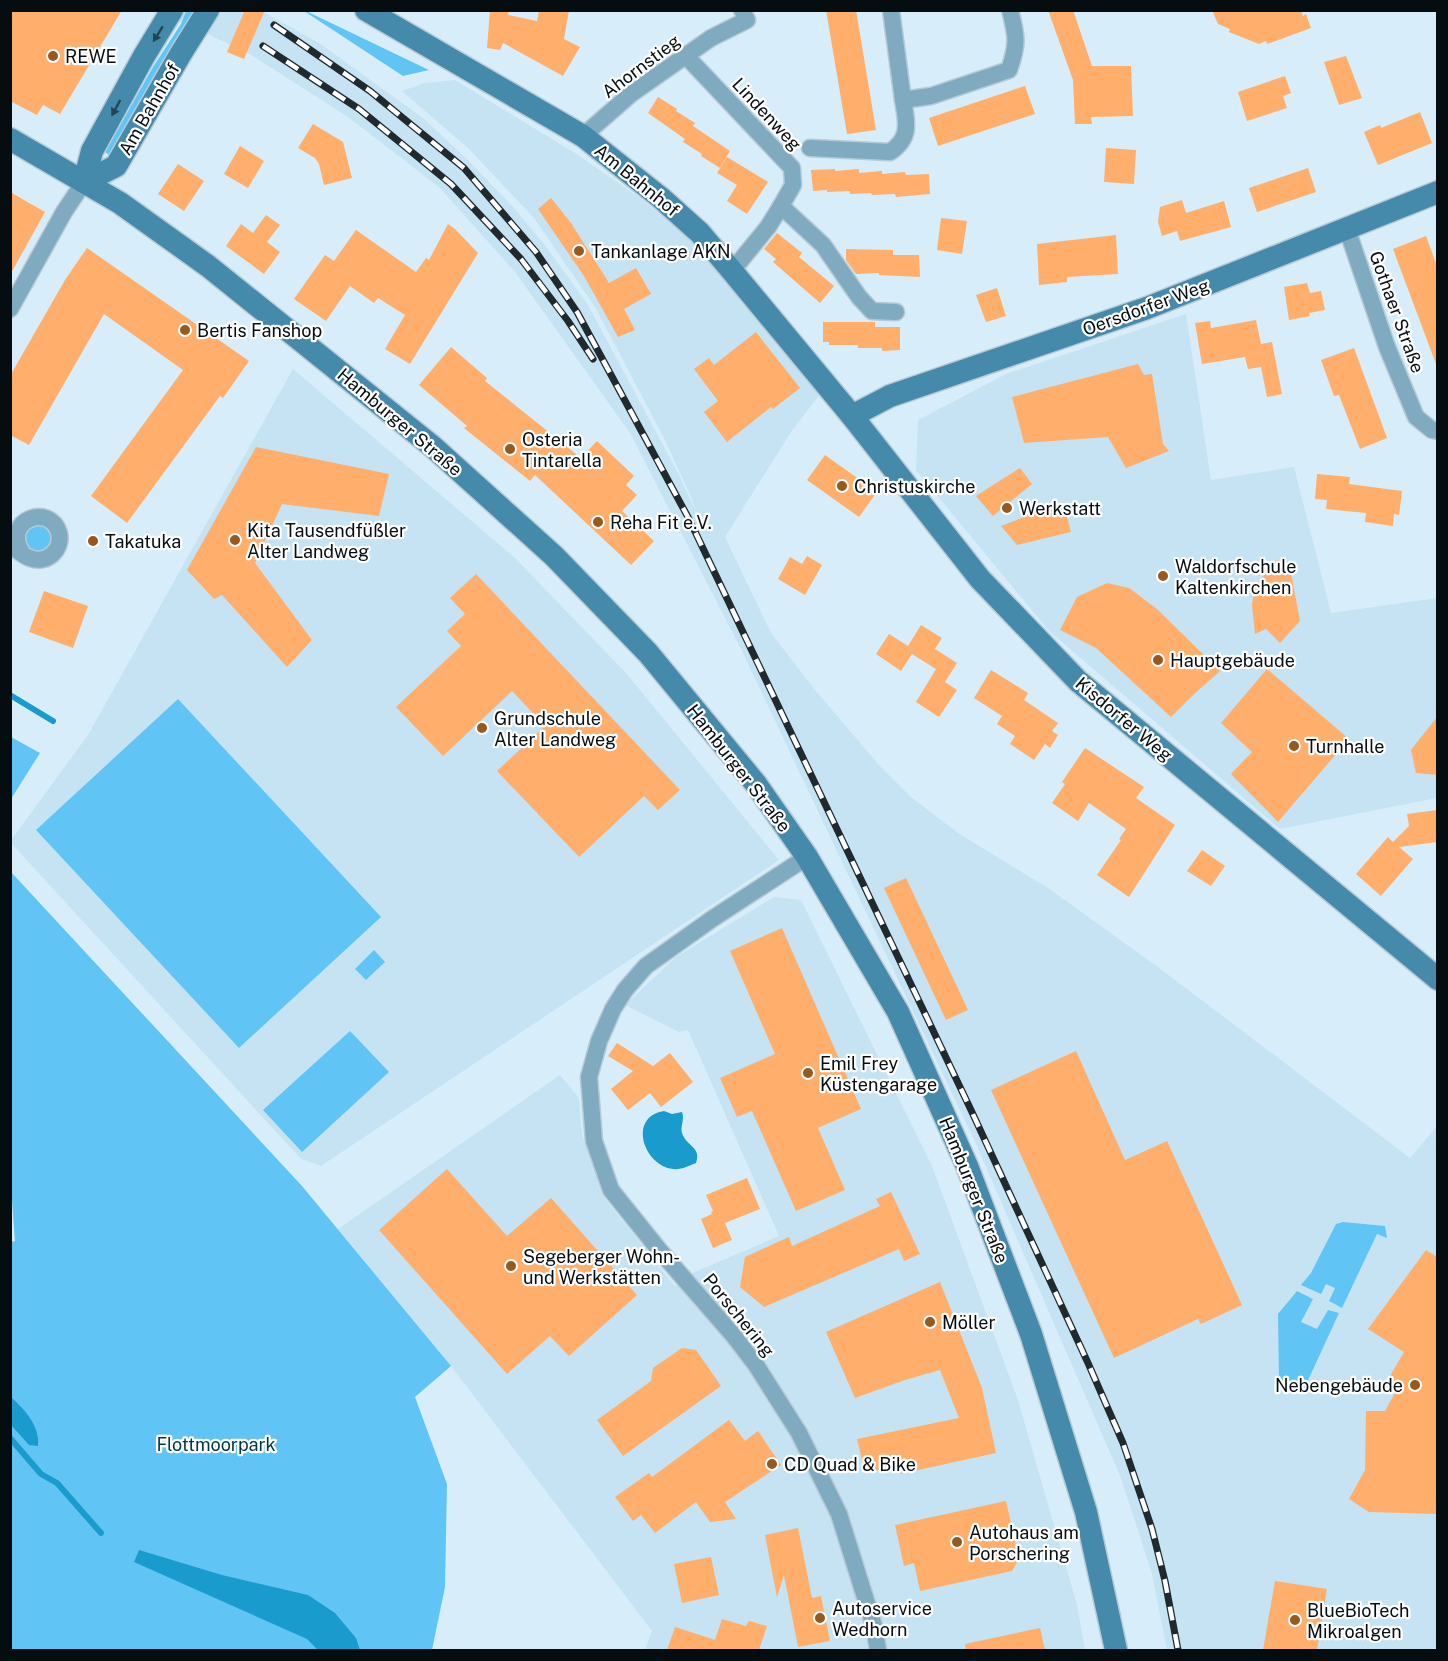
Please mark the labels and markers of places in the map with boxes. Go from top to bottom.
place label: REWE [65,46,117,67]
marker: REWE [46,49,60,63]
place label: Tankanlage AKN [591,241,730,262]
marker: Tankanlage AKN [572,244,586,258]
place label: Bertis Fanshop [197,320,322,341]
marker: Bertis Fanshop [178,323,192,337]
place label: Osteria Tintarella [522,429,602,471]
marker: Osteria Tintarella [503,442,517,456]
place label: Christuskirche [854,476,975,497]
marker: Christuskirche [835,479,849,493]
place label: Werkstatt [1019,498,1101,519]
marker: Werkstatt [1000,501,1014,515]
place label: Reha Fit e.V. [610,512,712,533]
marker: Reha Fit e.V. [591,515,605,529]
place label: Kita Tausendfüßler Alter Landweg [247,520,406,562]
place label: Takatuka [105,531,181,552]
marker: Kita Tausendfüßler Alter Landweg [228,533,242,547]
marker: Takatuka [86,534,100,548]
place label: Waldorfschule Kaltenkirchen [1175,556,1296,598]
marker: Waldorfschule Kaltenkirchen [1156,569,1170,583]
place label: Hauptgebäude [1170,650,1295,671]
marker: Hauptgebäude [1151,653,1165,667]
place label: Grundschule Alter Landweg [494,708,616,750]
marker: Grundschule Alter Landweg [475,721,489,735]
place label: Turnhalle [1306,736,1384,757]
marker: Turnhalle [1287,739,1301,753]
place label: Emil Frey Küstengarage [820,1053,937,1095]
marker: Emil Frey Küstengarage [801,1066,815,1080]
place label: Segeberger Wohn- und Werkstätten [523,1246,680,1288]
marker: Segeberger Wohn- und Werkstätten [504,1259,518,1273]
place label: Möller [942,1312,995,1333]
marker: Möller [923,1315,937,1329]
place label: Nebengebäude [1275,1375,1403,1396]
marker: Nebengebäude [1408,1378,1422,1392]
place label: CD Quad & Bike [784,1454,916,1475]
marker: CD Quad & Bike [765,1457,779,1471]
place label: Autohaus am Porschering [969,1522,1079,1564]
marker: Autohaus am Porschering [950,1535,964,1549]
place label: Autoservice Wedhorn [832,1598,932,1640]
place label: BlueBioTech Mikroalgen [1307,1600,1409,1642]
marker: Autoservice Wedhorn [813,1611,827,1625]
marker: BlueBioTech Mikroalgen [1288,1613,1302,1627]

